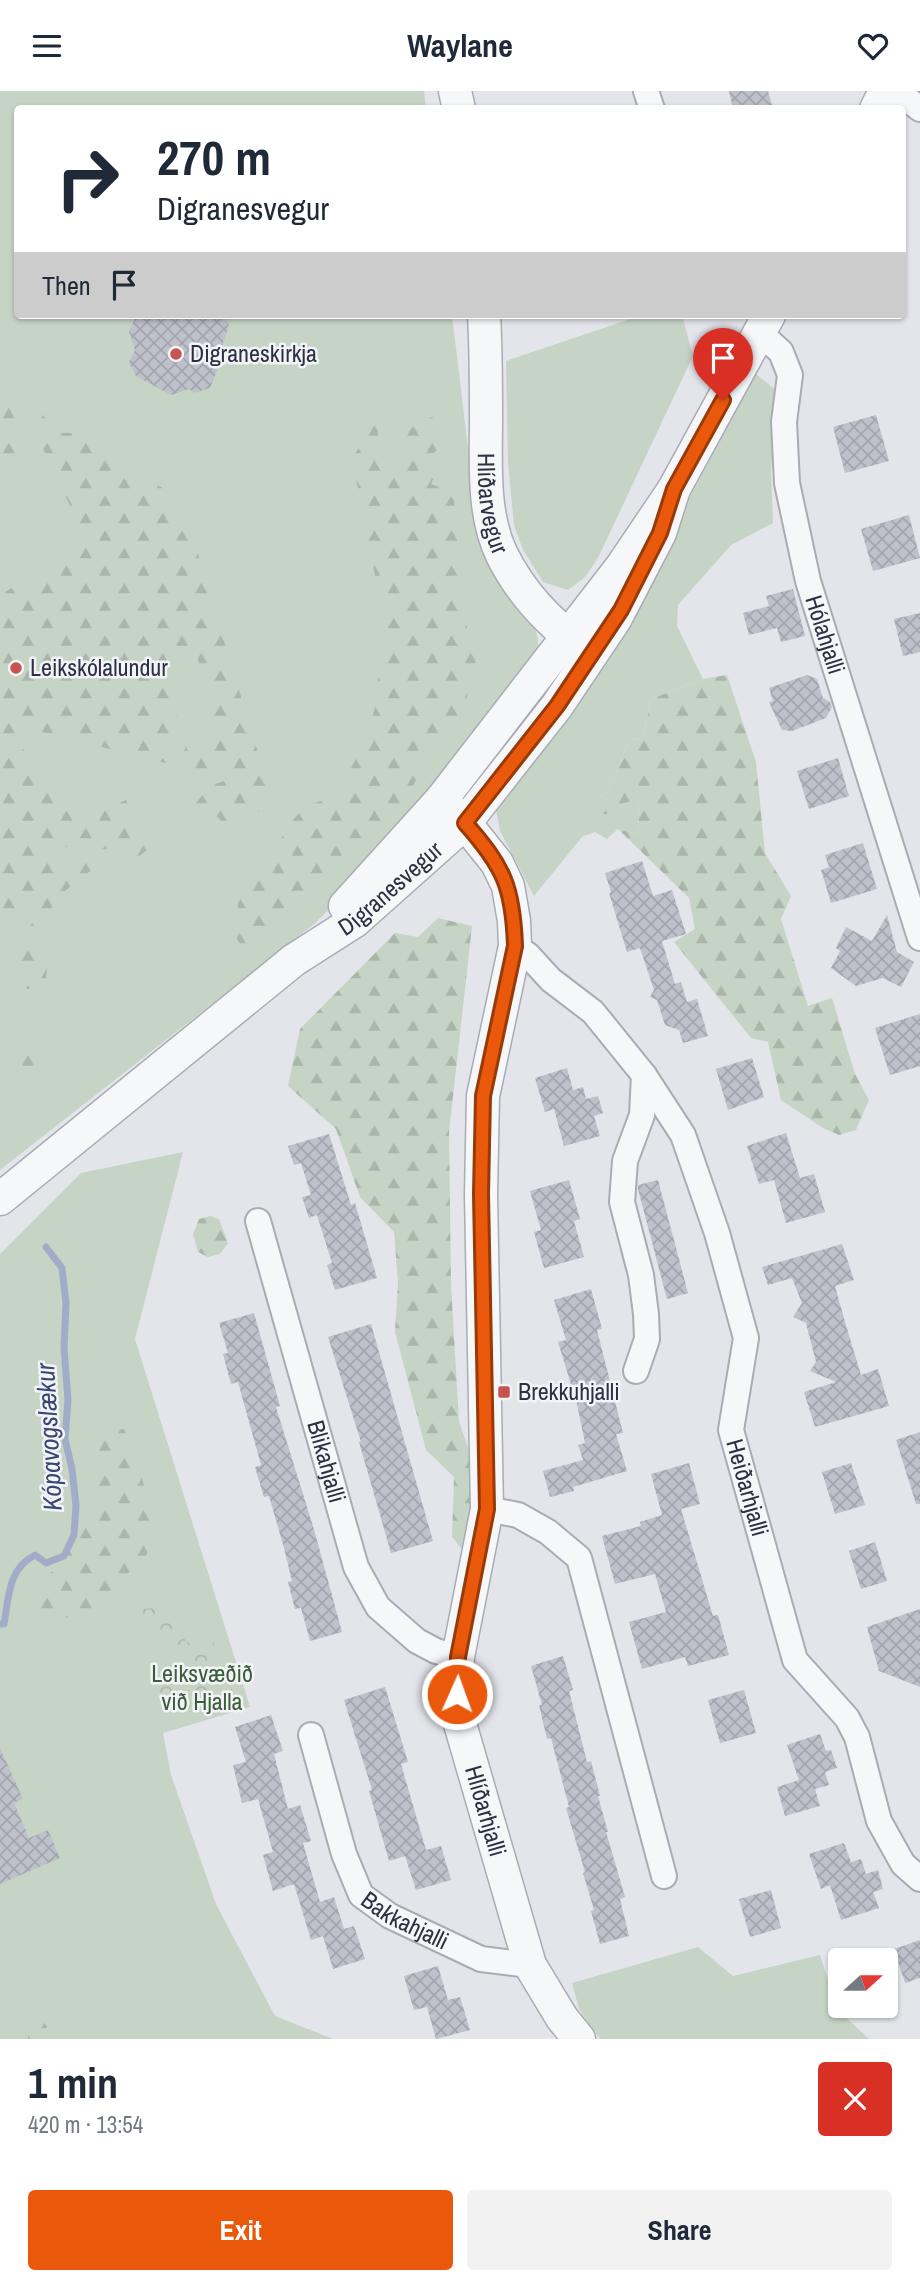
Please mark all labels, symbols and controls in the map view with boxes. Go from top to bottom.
text: Waylane [407,24,513,67]
icon: menu [28,27,66,65]
icon: heart [854,27,892,65]
text: 270 m [157,124,271,190]
icon: right [42,133,133,224]
text: Digranesvegur [157,187,329,230]
icon: arrive [105,266,143,304]
text: Then [42,268,91,303]
pin [693,328,753,400]
place label: Digraneskirkja [190,337,317,369]
icon: arrive [704,339,742,377]
marker: Digraneskirkja [168,346,184,362]
street label: Hlíðarvegur [471,453,517,559]
street label: Hólahjalli [798,591,853,678]
place label: Leikskólalundur [30,651,168,683]
marker: Leikskólalundur [8,660,24,676]
street label: Digranesvegur [332,833,449,943]
water label: Kópavogslækur [27,1361,70,1512]
place label: Brekkuhjalli [518,1375,620,1407]
marker: Brekkuhjalli [496,1384,512,1400]
street label: Blikahjalli [300,1416,354,1506]
street label: Heiðarhjalli [719,1435,777,1540]
park label: Leiksvæðið við Hjalla [151,1657,253,1717]
position arrow [420,1657,494,1731]
street label: Hlíðarhjalli [458,1762,515,1860]
street label: Bakkahjalli [355,1883,454,1956]
north arrow [828,1948,898,2018]
map controls [828,1948,898,2018]
text: 1 min [28,2055,118,2111]
button: close [818,2062,892,2136]
text: 420 m · 13:54 [28,2109,143,2140]
button: Exit [28,2190,453,2270]
button: Share [467,2190,892,2270]

